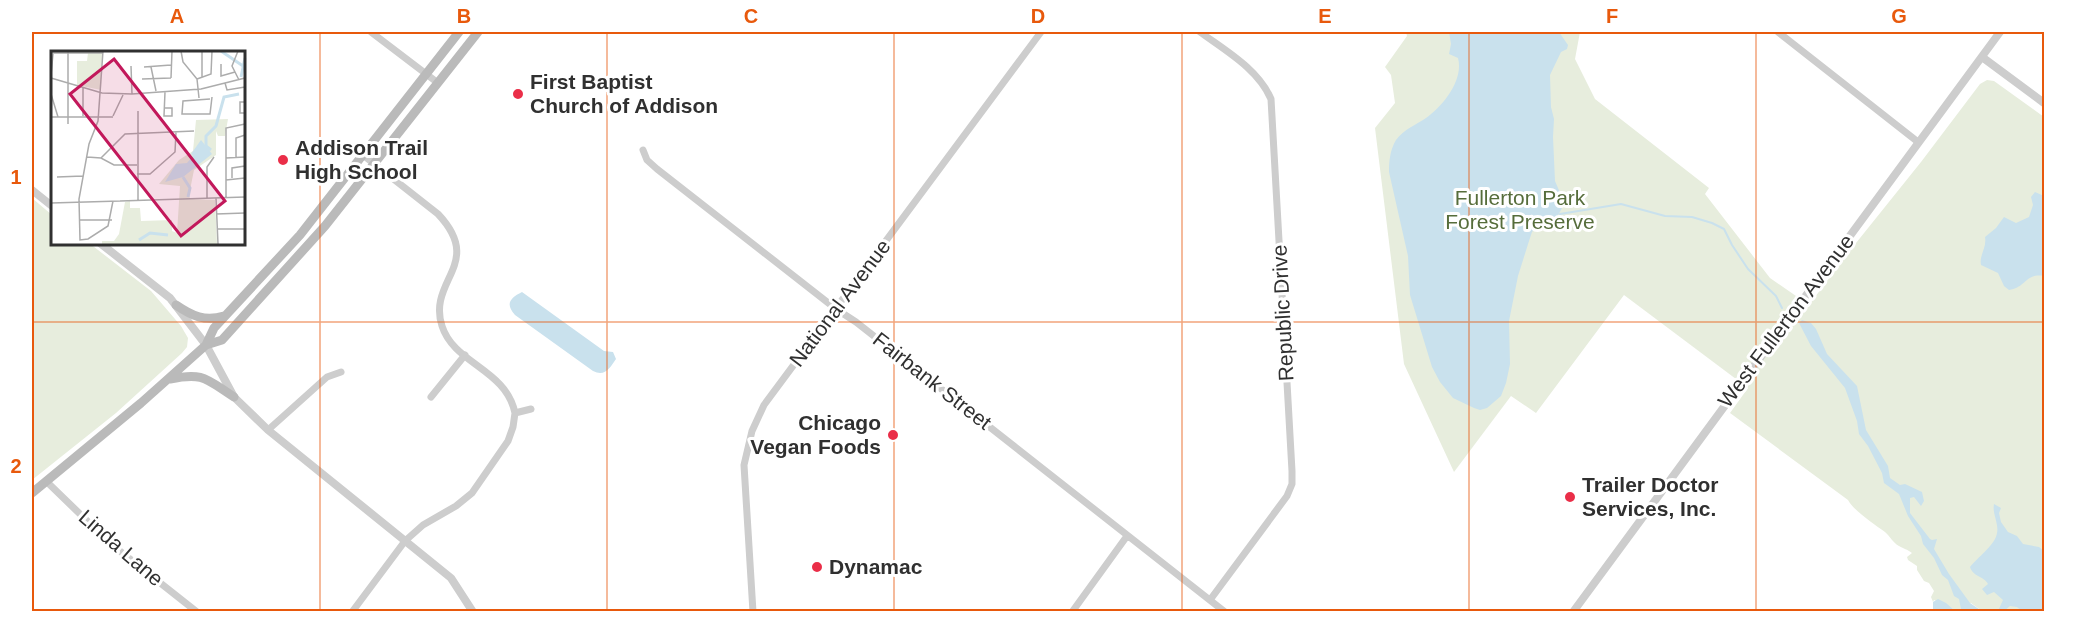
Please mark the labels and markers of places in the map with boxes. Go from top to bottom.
place label: First Baptist Church of Addison [530,70,718,117]
marker: First Baptist Church of Addison [511,87,525,101]
place label: Addison Trail High School [295,136,428,183]
marker: Addison Trail High School [276,153,290,167]
place label: Chicago Vegan Foods [750,411,881,458]
marker: Chicago Vegan Foods [886,428,900,442]
place label: Trailer Doctor Services, Inc. [1582,473,1719,520]
marker: Trailer Doctor Services, Inc. [1563,490,1577,504]
place label: Dynamac [829,555,923,578]
marker: Dynamac [810,560,824,574]

